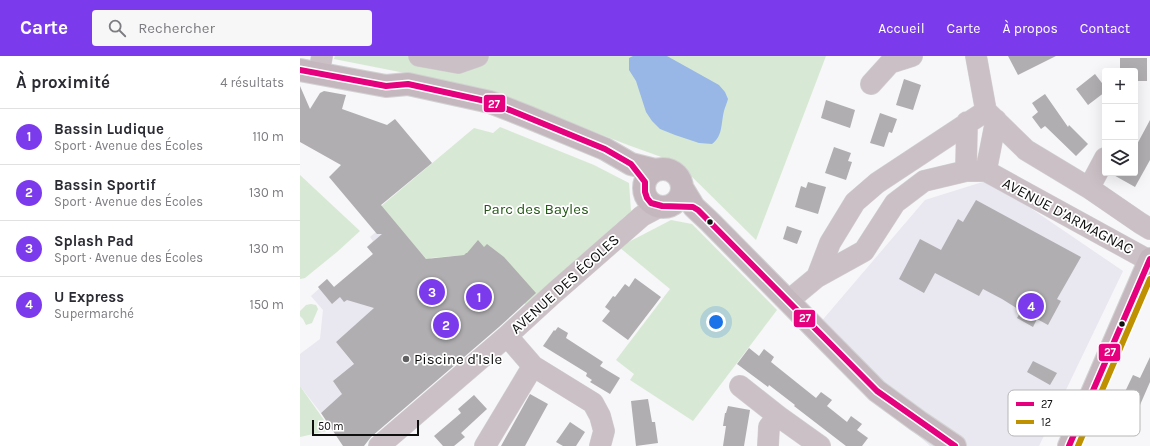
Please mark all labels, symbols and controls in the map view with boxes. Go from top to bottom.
search box [92,10,372,46]
text: Carte [20,17,68,39]
icon: search [106,17,128,39]
text: Rechercher [138,19,215,37]
text: Accueil [878,20,925,37]
text: Carte [947,20,980,37]
text: À propos [1002,20,1058,37]
text: Contact [1080,20,1130,37]
map controls [1102,68,1138,176]
button: + [1102,68,1138,104]
text: À proximité [16,72,110,92]
text: 4 résultats [220,75,284,90]
line badge: 27 [483,94,506,113]
text: 27 [488,98,501,111]
button: − [1102,104,1138,140]
text: Bassin Ludique [54,120,164,138]
text: 1 [27,129,31,144]
text: 110 m [252,129,284,144]
text: Sport · Avenue des Écoles [54,138,203,153]
button: layers [1102,140,1138,176]
street label: AVENUE D'ARMAGNAC [999,174,1137,258]
text: Bassin Sportif [54,176,156,194]
text: 2 [25,185,33,200]
text: 130 m [249,185,284,200]
text: Sport · Avenue des Écoles [54,194,203,209]
park label: Parc des Bayles [483,200,589,218]
unlabelled marker [705,217,715,227]
street label: AVENUE DES ÉCOLES [507,231,623,337]
text: Splash Pad [54,232,134,250]
text: 3 [25,241,33,256]
text: 130 m [249,241,284,256]
text: Sport · Avenue des Écoles [54,250,203,265]
pin: 3 [419,277,445,307]
pin: 1 [466,282,492,312]
text: U Express [54,288,124,306]
pin: 4 [1018,291,1044,321]
text: 4 [25,297,33,312]
text: 150 m [249,297,284,312]
text: Supermarché [54,306,134,321]
line badge: 27 [793,309,816,328]
pin: 2 [433,310,459,340]
your location [706,312,726,332]
text: 27 [799,312,812,325]
unlabelled marker [1117,319,1127,329]
line badge: 27 [1098,343,1121,362]
text: 27 [1104,346,1117,359]
place label: Piscine d'Isle [414,350,502,368]
marker: Piscine d'Isle [401,354,411,364]
legend [1008,390,1140,436]
text: 27 [1041,398,1053,411]
text: 12 [1041,416,1051,429]
scale bar [312,418,419,437]
text: 50 m [318,420,344,433]

